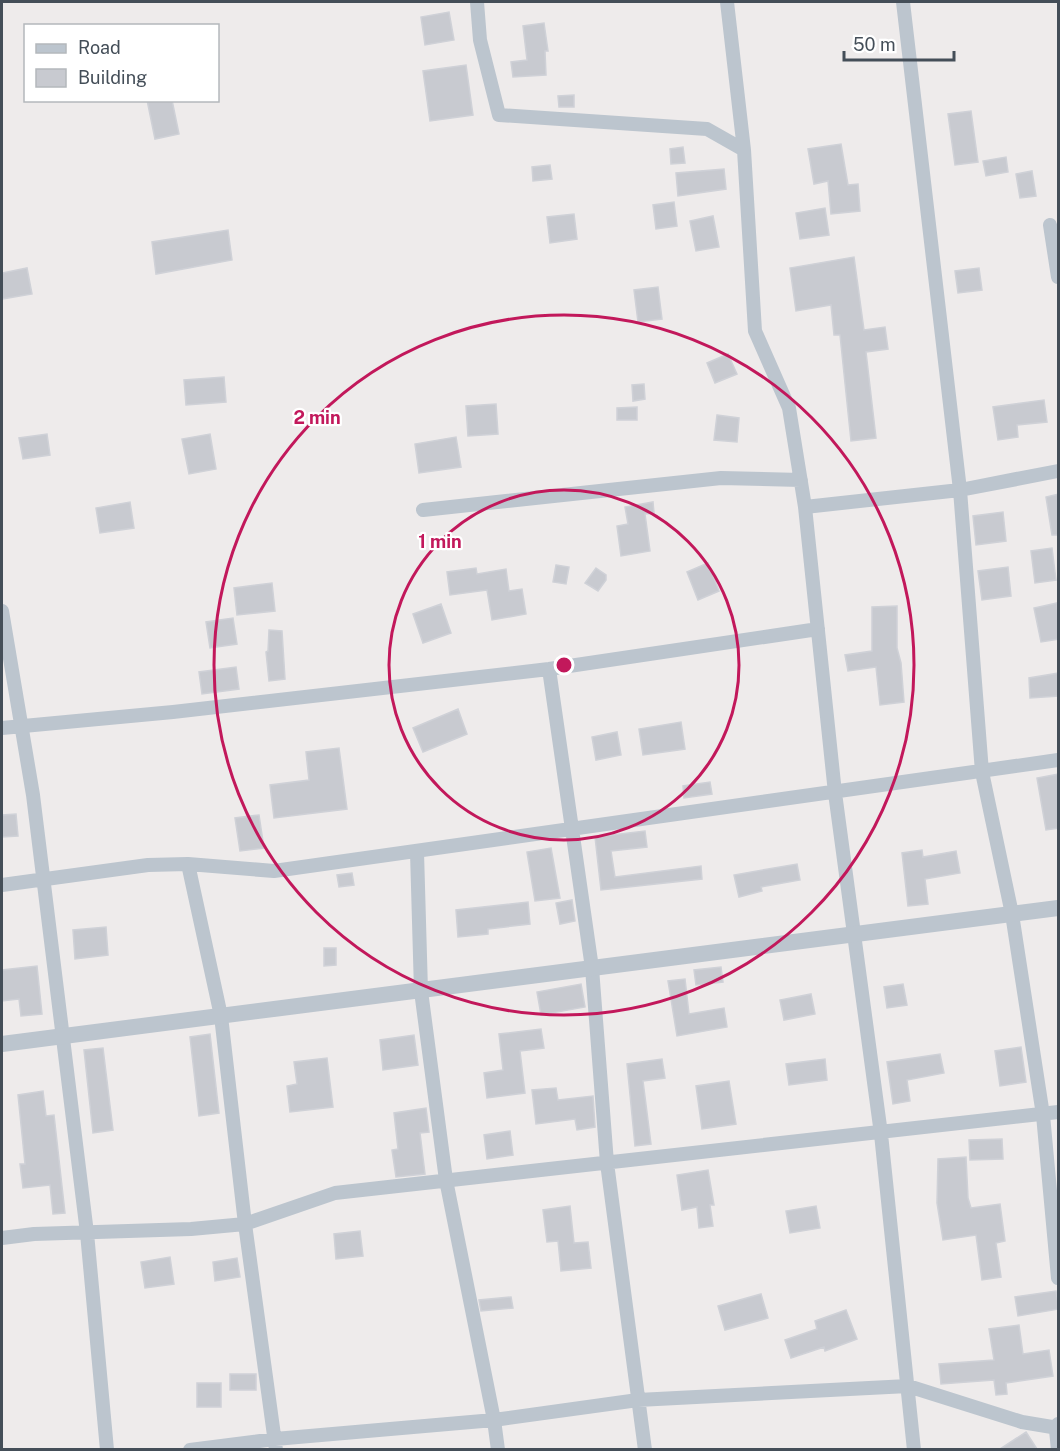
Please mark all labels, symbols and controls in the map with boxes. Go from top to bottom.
legend [24,24,219,102]
scale bar [844,24,954,62]
text: 50 m [853,34,896,55]
text: Road [78,37,121,58]
text: Building [78,67,147,88]
text: 2 min [293,407,341,428]
text: 1 min [418,531,462,552]
centre of rings [554,655,574,675]

